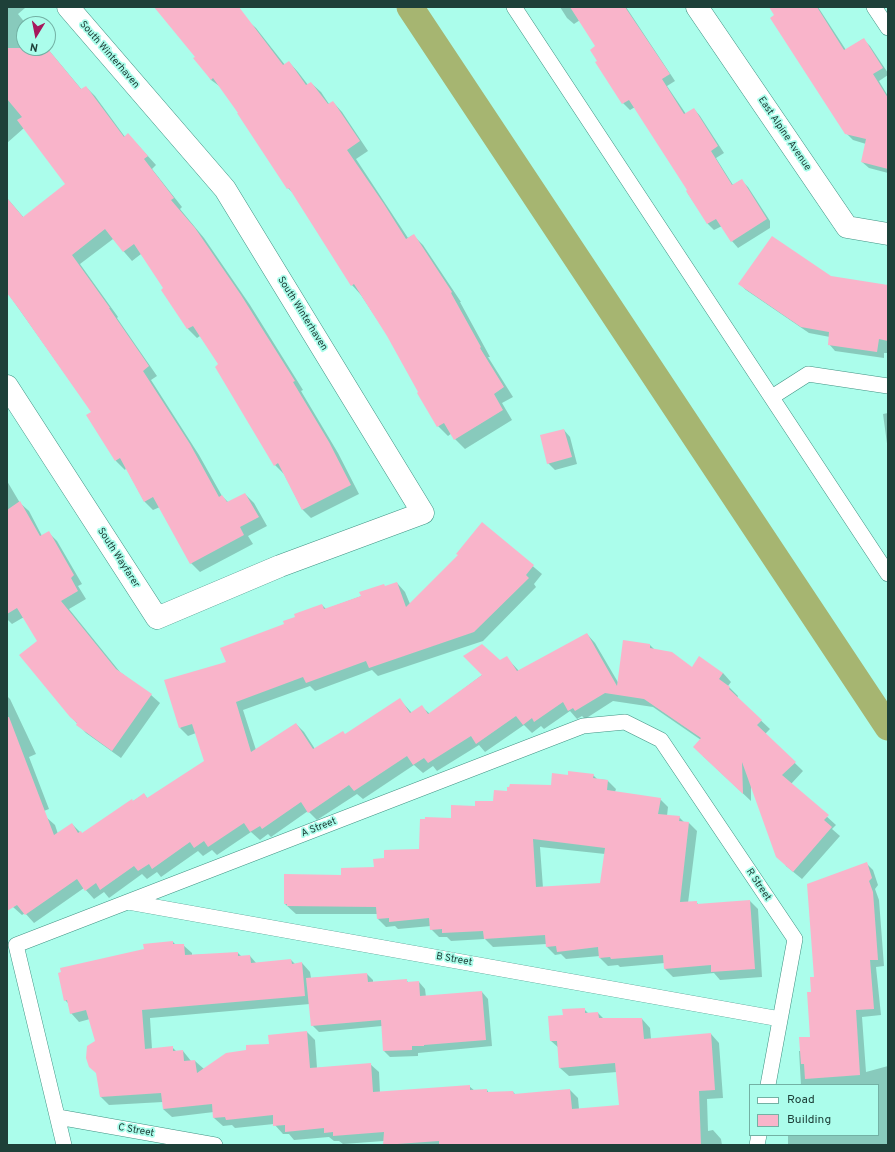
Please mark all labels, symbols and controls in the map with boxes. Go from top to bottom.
north arrow [16,16,56,56]
street label: South Winterhaven [77,19,141,91]
text: N [29,39,39,54]
street label: East Alpine Avenue [755,95,813,173]
street label: South Winterhaven [274,275,330,353]
street label: South Wayfarer [94,526,142,590]
street label: A Street [300,816,338,840]
street label: R Street [743,867,773,903]
street label: B Street [435,951,473,969]
legend [749,1084,879,1136]
text: Road [787,1092,815,1108]
text: Building [787,1112,831,1128]
street label: C Street [117,1122,155,1140]

